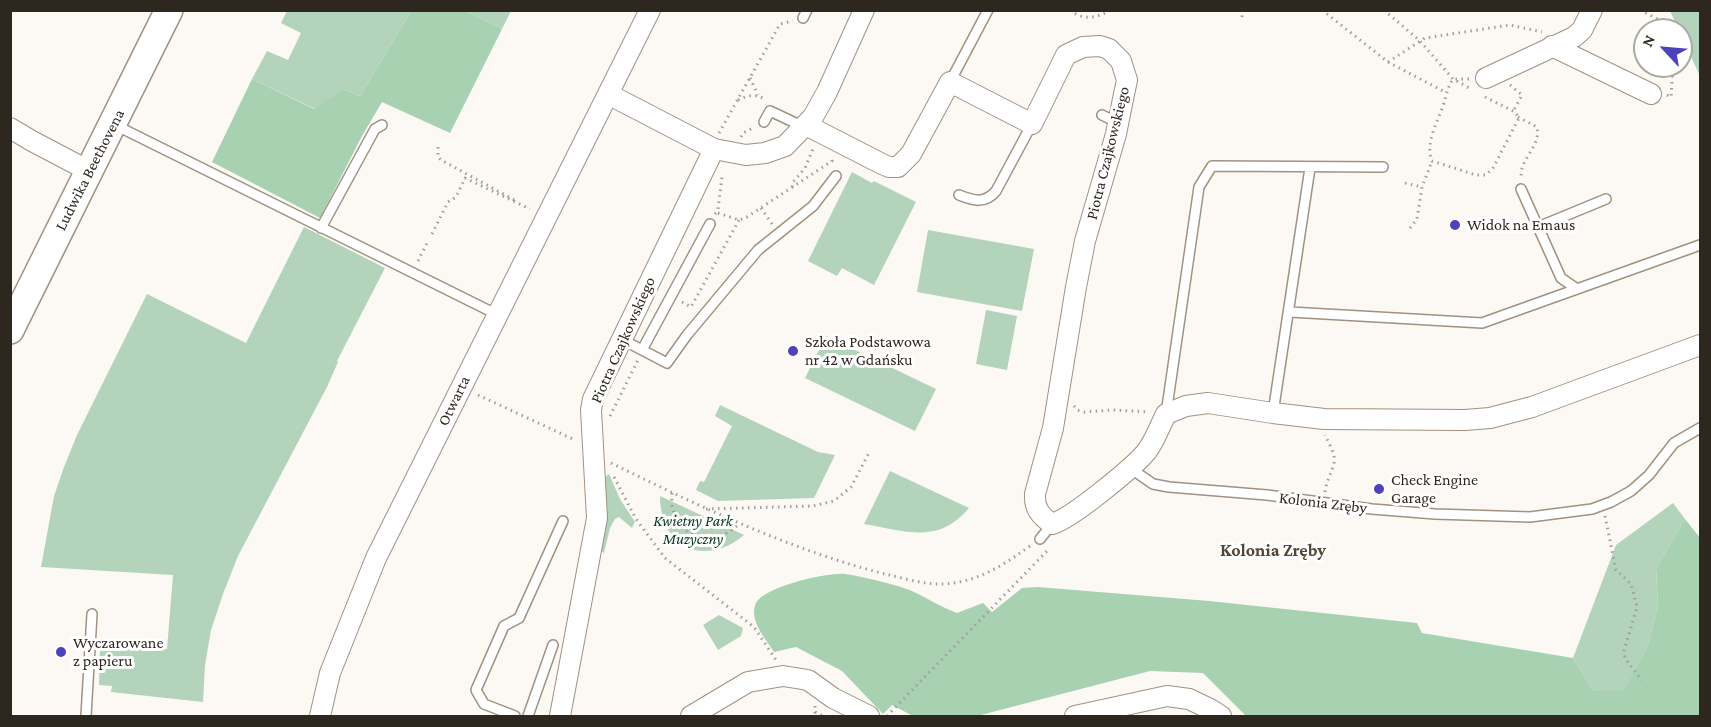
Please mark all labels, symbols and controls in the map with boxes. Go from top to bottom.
north arrow [1633,18,1693,78]
text: N [1638,32,1658,49]
street label: Piotra Czajkowskiego [1082,84,1134,222]
street label: Ludwika Beethovena [51,106,129,234]
place label: Widok na Emaus [1467,215,1575,235]
marker: Widok na Emaus [1448,218,1462,232]
street label: Piotra Czajkowskiego [586,274,660,406]
place label: Szkoła Podstawowa nr 42 w Gdańsku [805,332,931,370]
marker: Szkoła Podstawowa nr 42 w Gdańsku [786,344,800,358]
street label: Otwarta [434,373,474,429]
place label: Check Engine Garage [1391,470,1478,508]
marker: Check Engine Garage [1372,482,1386,496]
street label: Kolonia Zręby [1278,488,1368,518]
park label: Kwietny Park Muzyczny [653,511,733,549]
district label: Kolonia Zręby [1220,539,1326,561]
place label: Wyczarowane z papieru [73,633,163,671]
marker: Wyczarowane z papieru [54,645,68,659]

